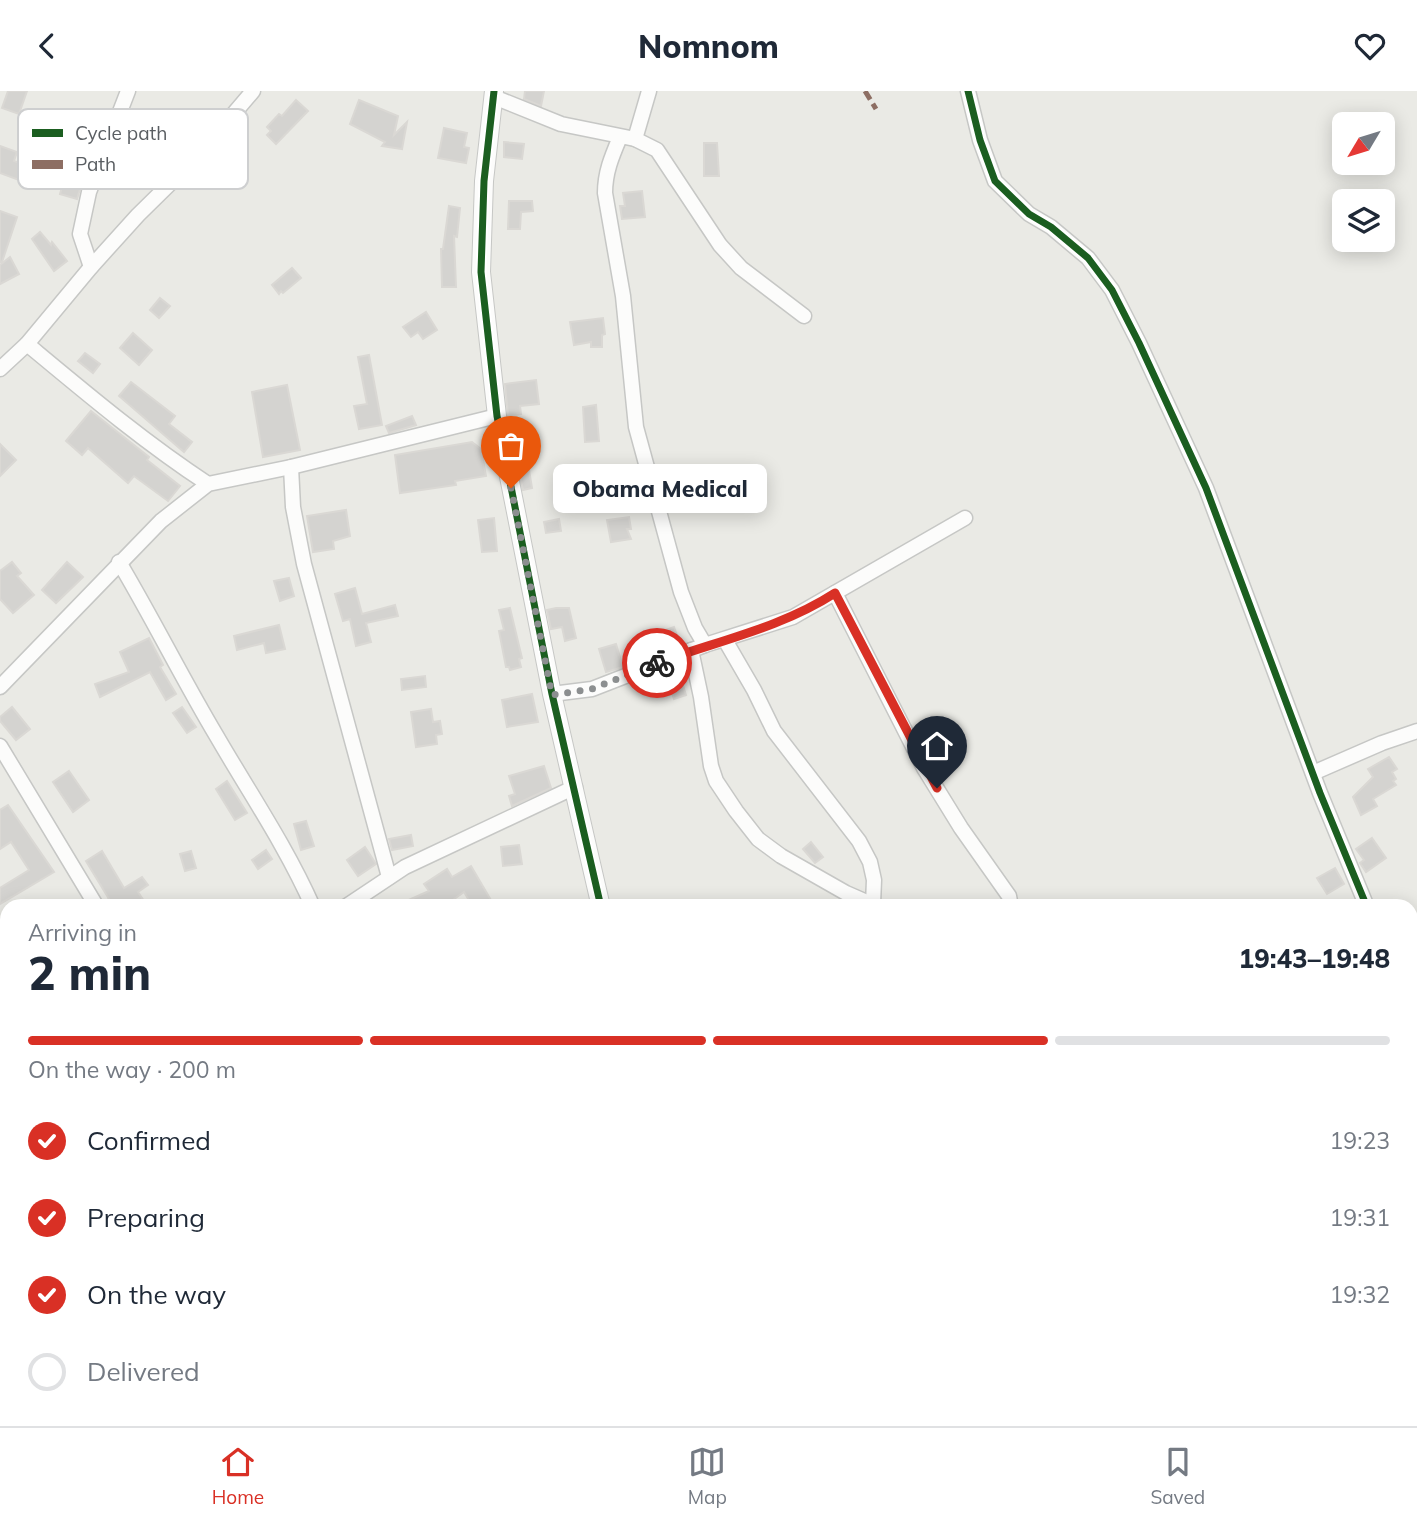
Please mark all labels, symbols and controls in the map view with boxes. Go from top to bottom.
text: Nomnom [638,26,779,66]
icon: back [28,27,66,65]
icon: heart [1351,27,1389,65]
legend [18,109,248,189]
north arrow [1332,112,1395,175]
map controls [1332,112,1395,252]
text: Cycle path [75,121,167,145]
text: Path [75,152,116,176]
button: layers [1332,189,1395,252]
pin [481,416,541,488]
icon: bag [492,427,530,465]
callout: Obama Medical [553,463,766,513]
text: Obama Medical [572,474,748,503]
courier [622,628,692,698]
icon: bike [638,644,676,682]
pin [907,716,967,788]
icon: home [918,727,956,765]
text: Arriving in [28,918,137,947]
text: 19:43–19:48 [1239,942,1390,975]
text: 2 min [28,944,151,1002]
text: On the way · 200 m [28,1055,236,1084]
icon: check [28,1122,66,1160]
text: Confirmed [87,1124,211,1157]
text: 19:23 [1330,1126,1390,1155]
icon: check [28,1199,66,1237]
text: Preparing [87,1201,205,1234]
text: 19:31 [1330,1203,1390,1232]
icon: check [28,1276,66,1314]
text: On the way [87,1278,226,1311]
text: 19:32 [1330,1280,1390,1309]
text: Delivered [87,1355,200,1388]
tab: Home [212,1443,264,1509]
tab: Map [688,1443,727,1509]
tab: Saved [1150,1443,1205,1509]

